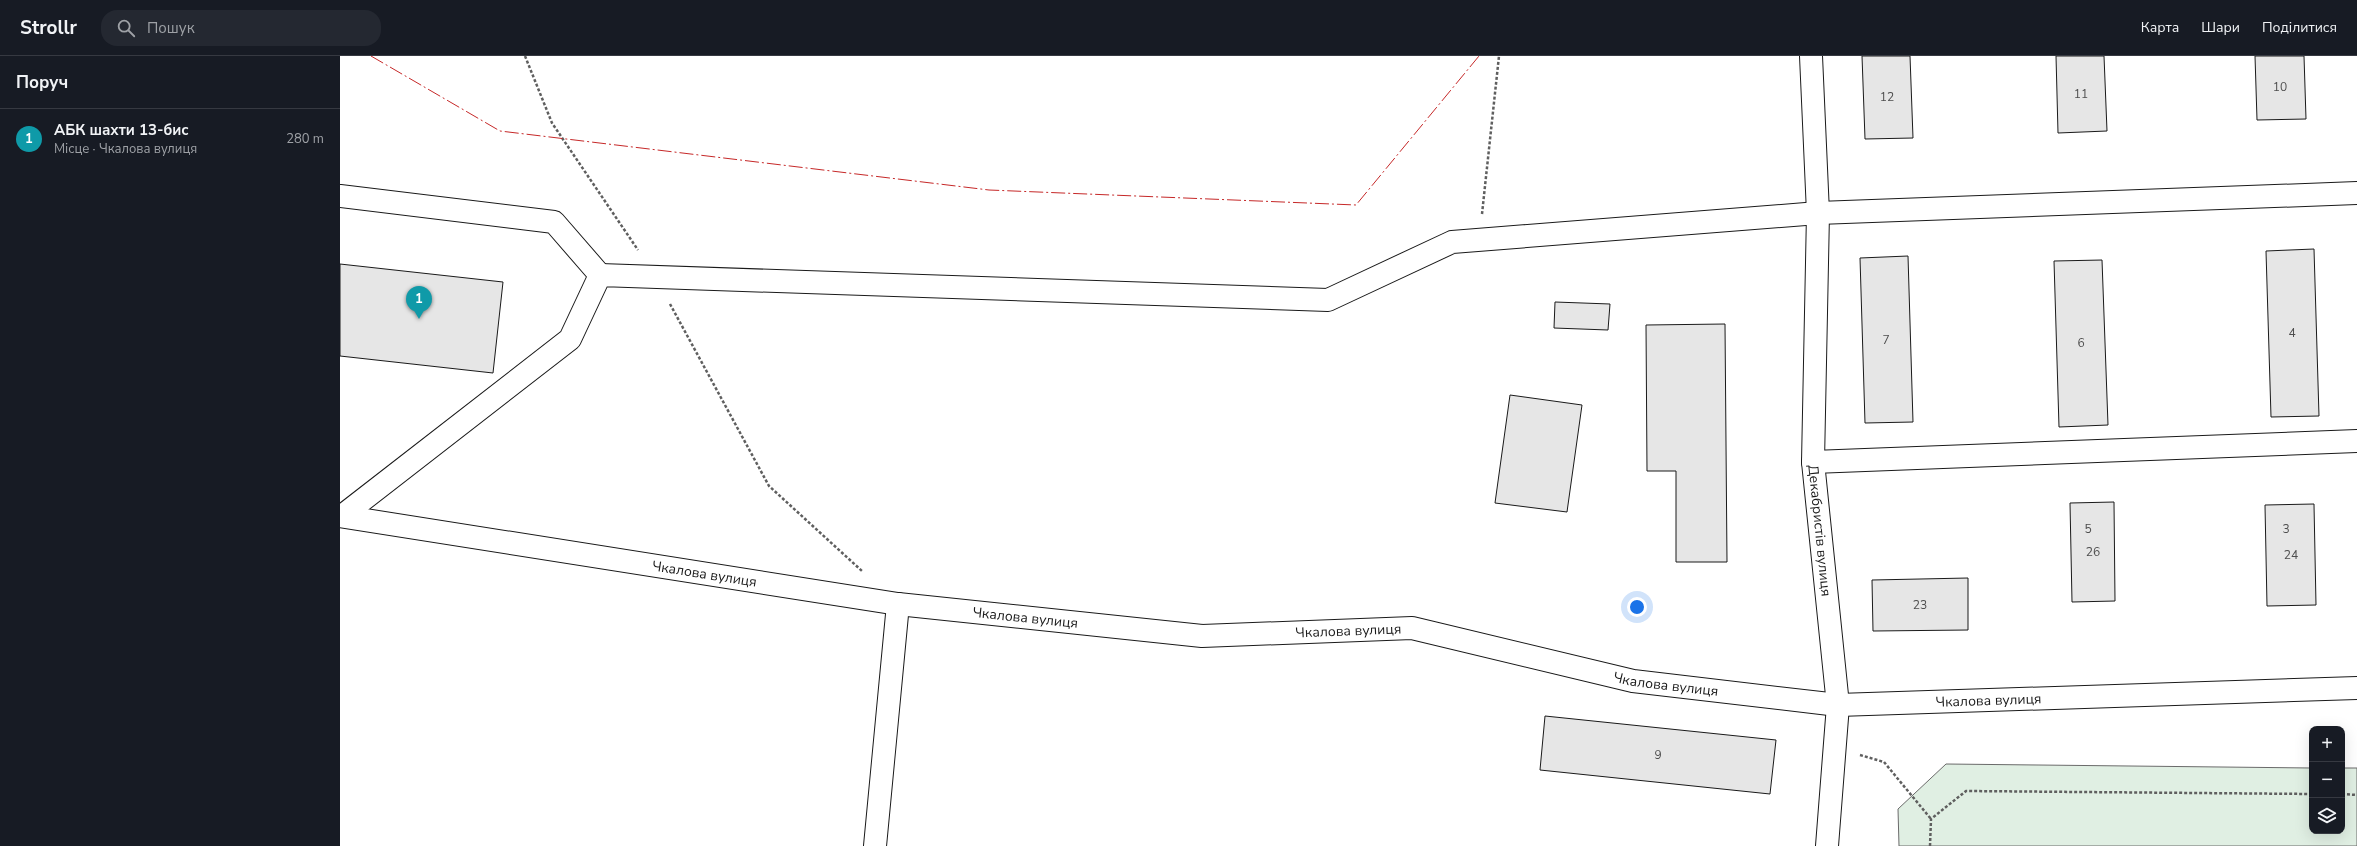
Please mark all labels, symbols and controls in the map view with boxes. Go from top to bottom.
search box [101,10,381,46]
text: Strollr [20,15,77,41]
icon: search [115,17,137,39]
text: Пошук [147,18,195,38]
text: Карта [2141,18,2179,37]
text: Шари [2201,18,2240,37]
text: Поділитися [2262,18,2337,37]
text: Поруч [16,71,68,94]
house number: 10 [2273,79,2287,95]
house number: 11 [2074,86,2088,102]
house number: 12 [1880,89,1894,105]
text: АБК шахти 13-бис [54,120,189,140]
text: 1 [25,130,33,148]
text: 280 m [286,130,324,148]
text: Місце · Чкалова вулиця [54,140,197,158]
pin: 1 [406,286,432,319]
house number: 4 [2288,325,2296,341]
house number: 7 [1882,332,1890,348]
house number: 6 [2077,335,2085,351]
street label: Декабристів вулиця [1803,464,1836,597]
house number: 5 [2084,521,2092,537]
house number: 3 [2282,521,2290,537]
house number: 26 [2086,544,2100,560]
house number: 24 [2284,547,2298,563]
street label: Чкалова вулиця [651,556,758,592]
your location [1627,597,1647,617]
house number: 23 [1913,597,1927,613]
street label: Чкалова вулиця [972,603,1079,633]
street label: Чкалова вулиця [1295,619,1402,642]
street label: Чкалова вулиця [1611,668,1719,701]
street label: Чкалова вулиця [1935,689,2042,712]
map controls [2309,726,2345,834]
button: + [2309,726,2345,762]
house number: 9 [1654,747,1662,763]
button: − [2309,762,2345,798]
button: layers [2309,798,2345,834]

